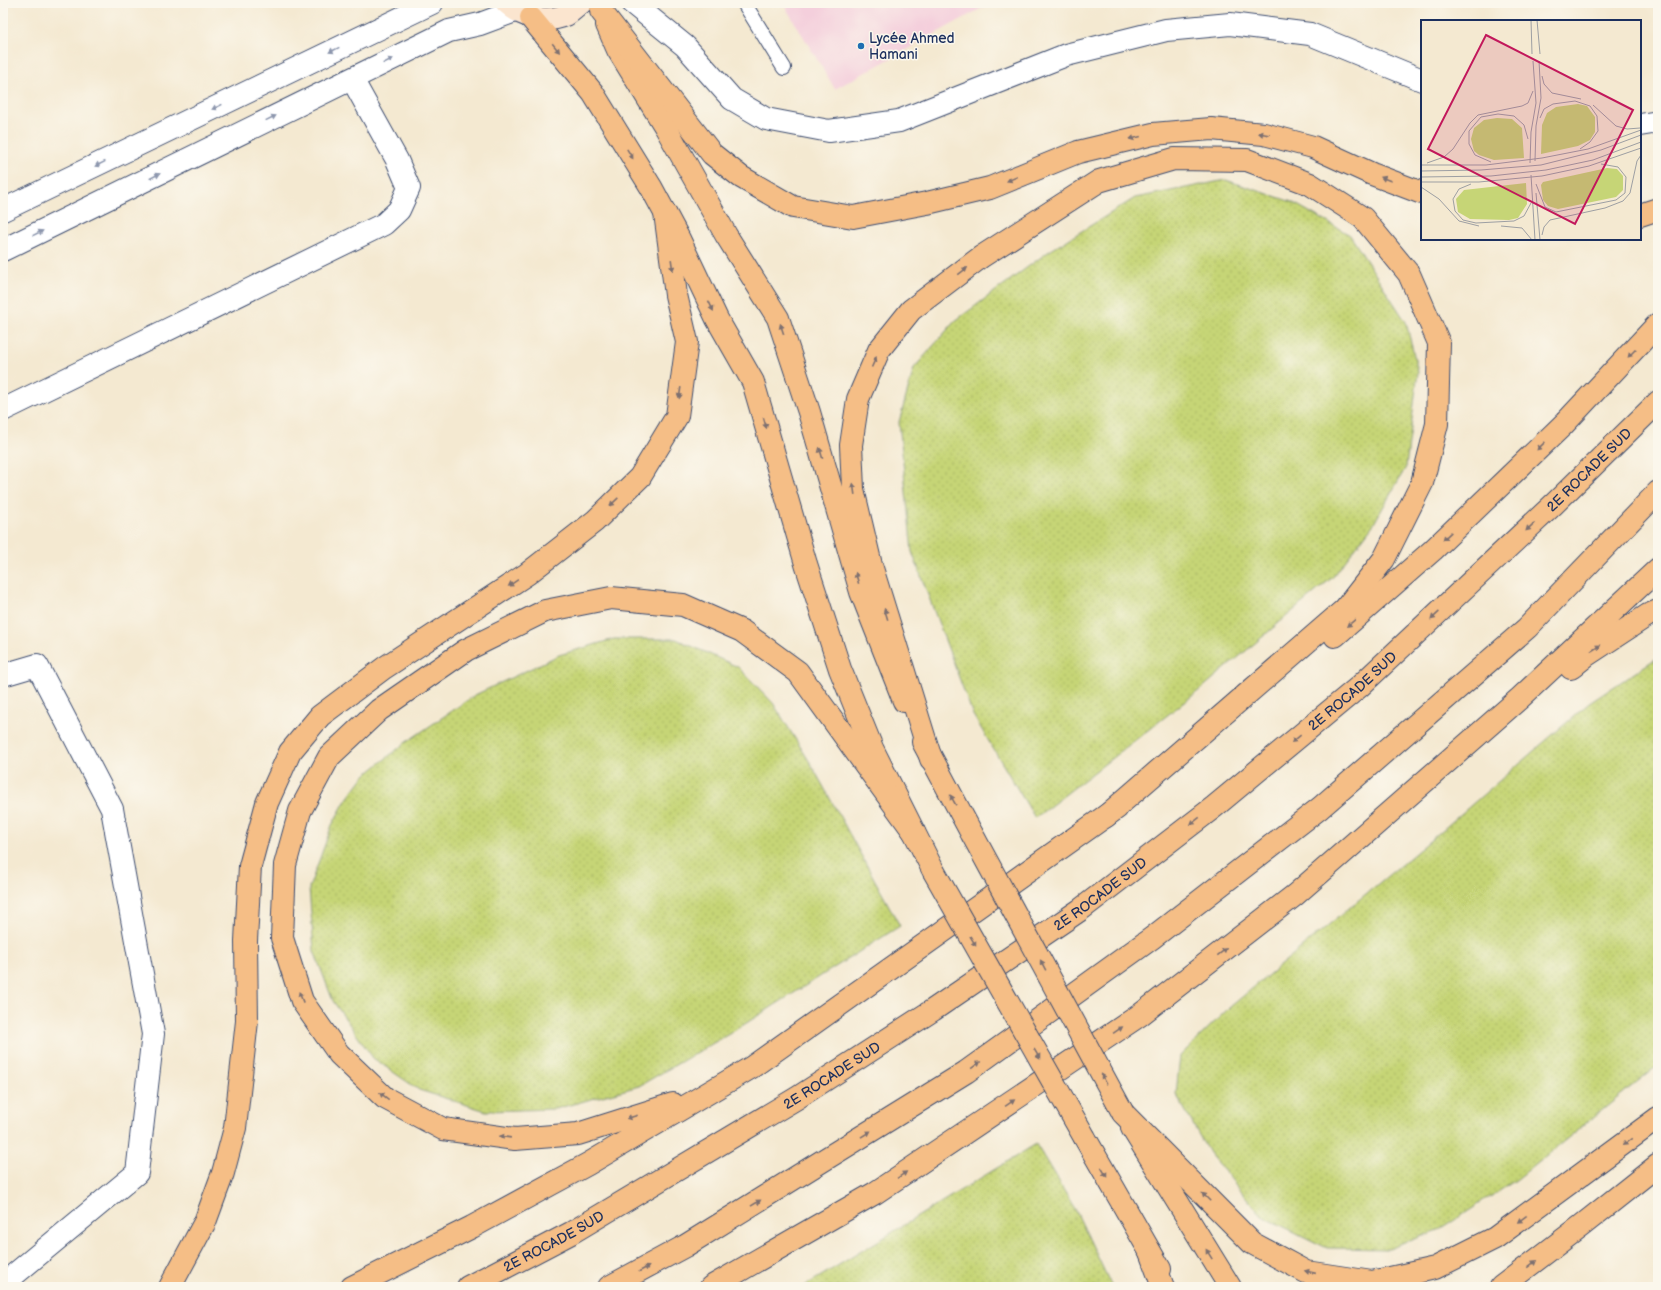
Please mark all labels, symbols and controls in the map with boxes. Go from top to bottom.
inset map [1421,20,1641,240]
place label: Lycée Ahmed Hamani [869,30,955,63]
marker: Lycée Ahmed Hamani [856,41,866,51]
one-way arrow [552,42,561,53]
one-way arrow [328,47,339,54]
one-way arrow [382,58,394,64]
one-way arrow [211,104,222,110]
one-way arrow [266,115,277,121]
one-way arrow [1258,131,1270,137]
one-way arrow [1129,135,1141,141]
one-way arrow [627,148,634,160]
one-way arrow [94,161,105,167]
one-way arrow [149,173,160,179]
one-way arrow [1379,175,1391,181]
one-way arrow [1005,176,1017,182]
one-way arrow [32,230,44,236]
one-way arrow [669,259,675,271]
one-way arrow [958,267,969,275]
one-way arrow [707,300,714,312]
one-way arrow [779,323,785,335]
one-way arrow [1627,348,1636,358]
one-way arrow [871,357,877,368]
one-way arrow [677,387,683,399]
one-way arrow [762,417,768,429]
street label: 2E ROCADE SUD [1543,424,1635,515]
one-way arrow [1536,441,1546,451]
one-way arrow [818,447,824,459]
one-way arrow [851,482,857,495]
one-way arrow [609,497,619,507]
one-way arrow [1525,522,1535,532]
one-way arrow [1442,532,1452,541]
one-way arrow [854,572,860,584]
one-way arrow [508,579,518,587]
one-way arrow [883,608,889,620]
one-way arrow [1430,611,1440,621]
one-way arrow [1345,619,1356,628]
one-way arrow [1590,645,1602,652]
street label: 2E ROCADE SUD [1304,648,1400,734]
one-way arrow [1290,734,1301,743]
one-way arrow [950,794,957,806]
one-way arrow [1190,817,1200,825]
street label: 2E ROCADE SUD [1050,853,1150,934]
one-way arrow [969,935,976,946]
one-way arrow [1216,948,1227,956]
one-way arrow [1039,959,1046,970]
one-way arrow [298,991,304,1003]
one-way arrow [1113,1026,1123,1034]
street label: 2E ROCADE SUD [780,1038,884,1113]
one-way arrow [1033,1048,1040,1060]
one-way arrow [971,1061,981,1069]
one-way arrow [1101,1073,1107,1085]
one-way arrow [378,1092,389,1101]
one-way arrow [1004,1099,1016,1106]
one-way arrow [625,1114,637,1120]
one-way arrow [860,1131,872,1138]
one-way arrow [499,1134,511,1140]
one-way arrow [1622,1138,1633,1146]
one-way arrow [1100,1166,1107,1178]
one-way arrow [897,1171,907,1179]
one-way arrow [1201,1193,1211,1202]
one-way arrow [750,1199,762,1206]
street label: 2E ROCADE SUD [500,1207,607,1276]
one-way arrow [1517,1214,1528,1223]
one-way arrow [1205,1249,1213,1259]
one-way arrow [1526,1259,1537,1268]
one-way arrow [638,1265,649,1272]
one-way arrow [1304,1268,1316,1274]

